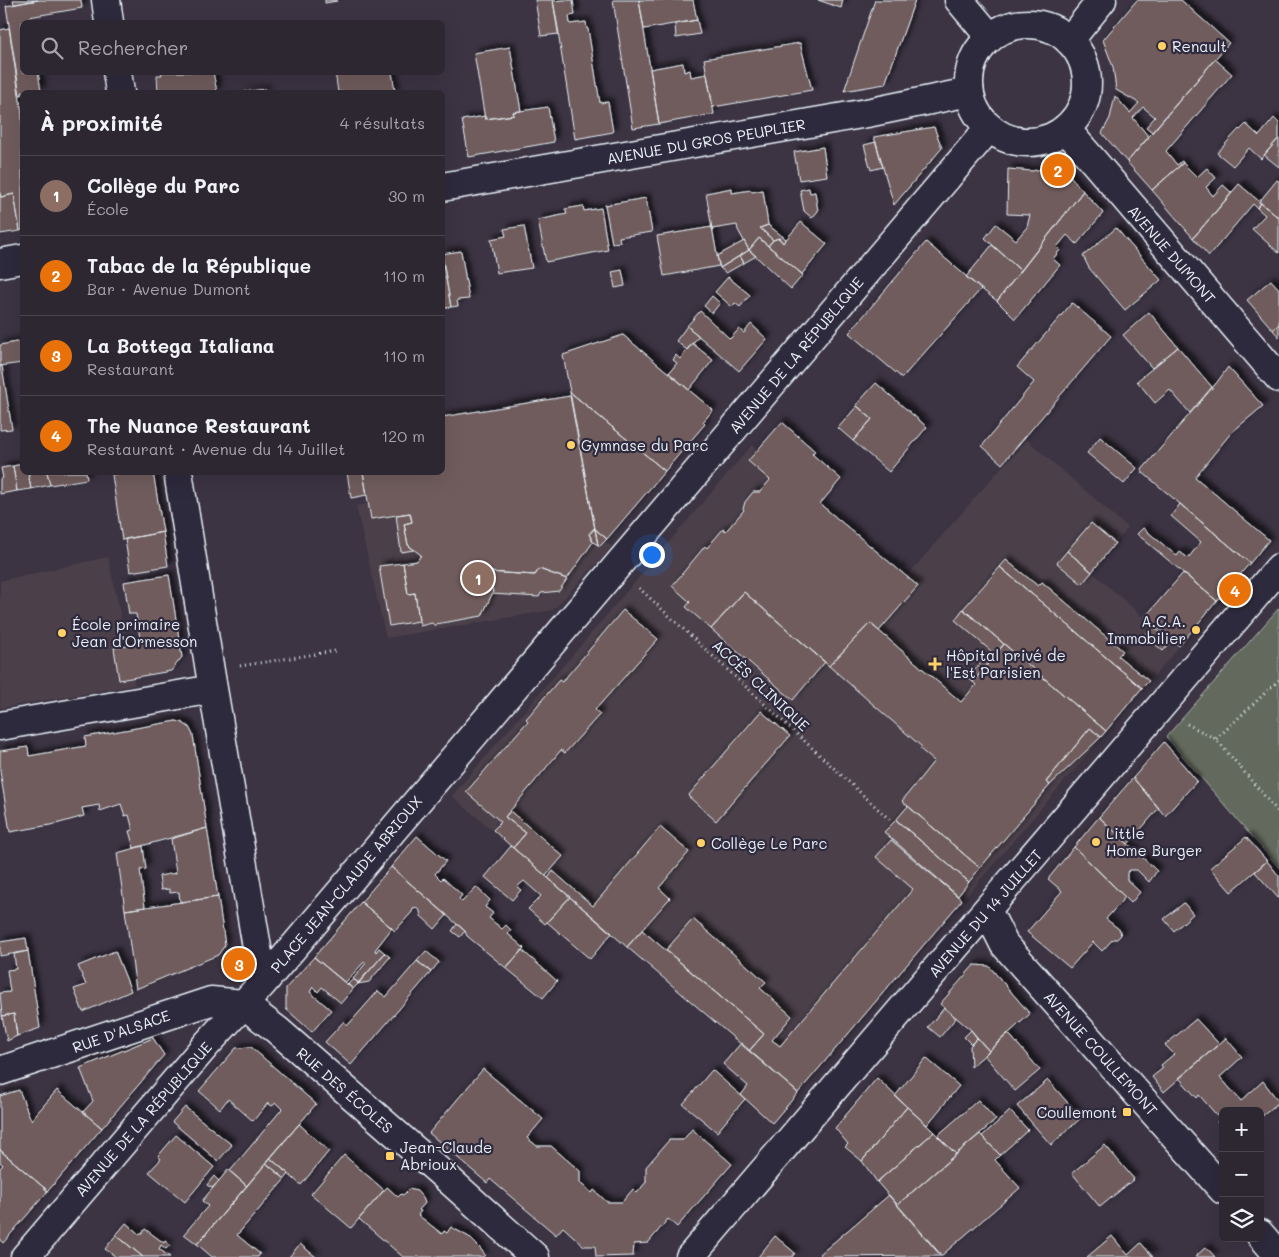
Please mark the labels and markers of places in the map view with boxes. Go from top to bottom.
place label: Renault [1172,36,1227,56]
marker: Renault [1156,40,1168,52]
pin: 2 [1042,151,1074,189]
place label: Gymnase du Parc [581,435,708,455]
marker: Gymnase du Parc [565,439,577,451]
pin: 1 [462,559,494,597]
pin: 4 [1219,571,1251,609]
place label: A.C.A. Immobilier [1107,611,1186,648]
place label: École primaire Jean d'Ormesson [72,614,197,651]
marker: A.C.A. Immobilier [1190,624,1202,636]
marker: École primaire Jean d'Ormesson [56,627,68,639]
place label: Hôpital privé de l'Est Parisien [946,645,1066,682]
marker: Hôpital privé de l'Est Parisien [928,657,942,671]
place label: Little Home Burger [1106,823,1202,860]
place label: Collège Le Parc [711,833,828,853]
marker: Little Home Burger [1090,836,1102,848]
marker: Collège Le Parc [695,837,707,849]
pin: 3 [223,945,255,983]
place label: Coullemont [1037,1102,1117,1122]
marker: Coullemont [1121,1106,1133,1118]
place label: Jean-Claude Abrioux [400,1137,492,1174]
marker: Jean-Claude Abrioux [384,1150,396,1162]

